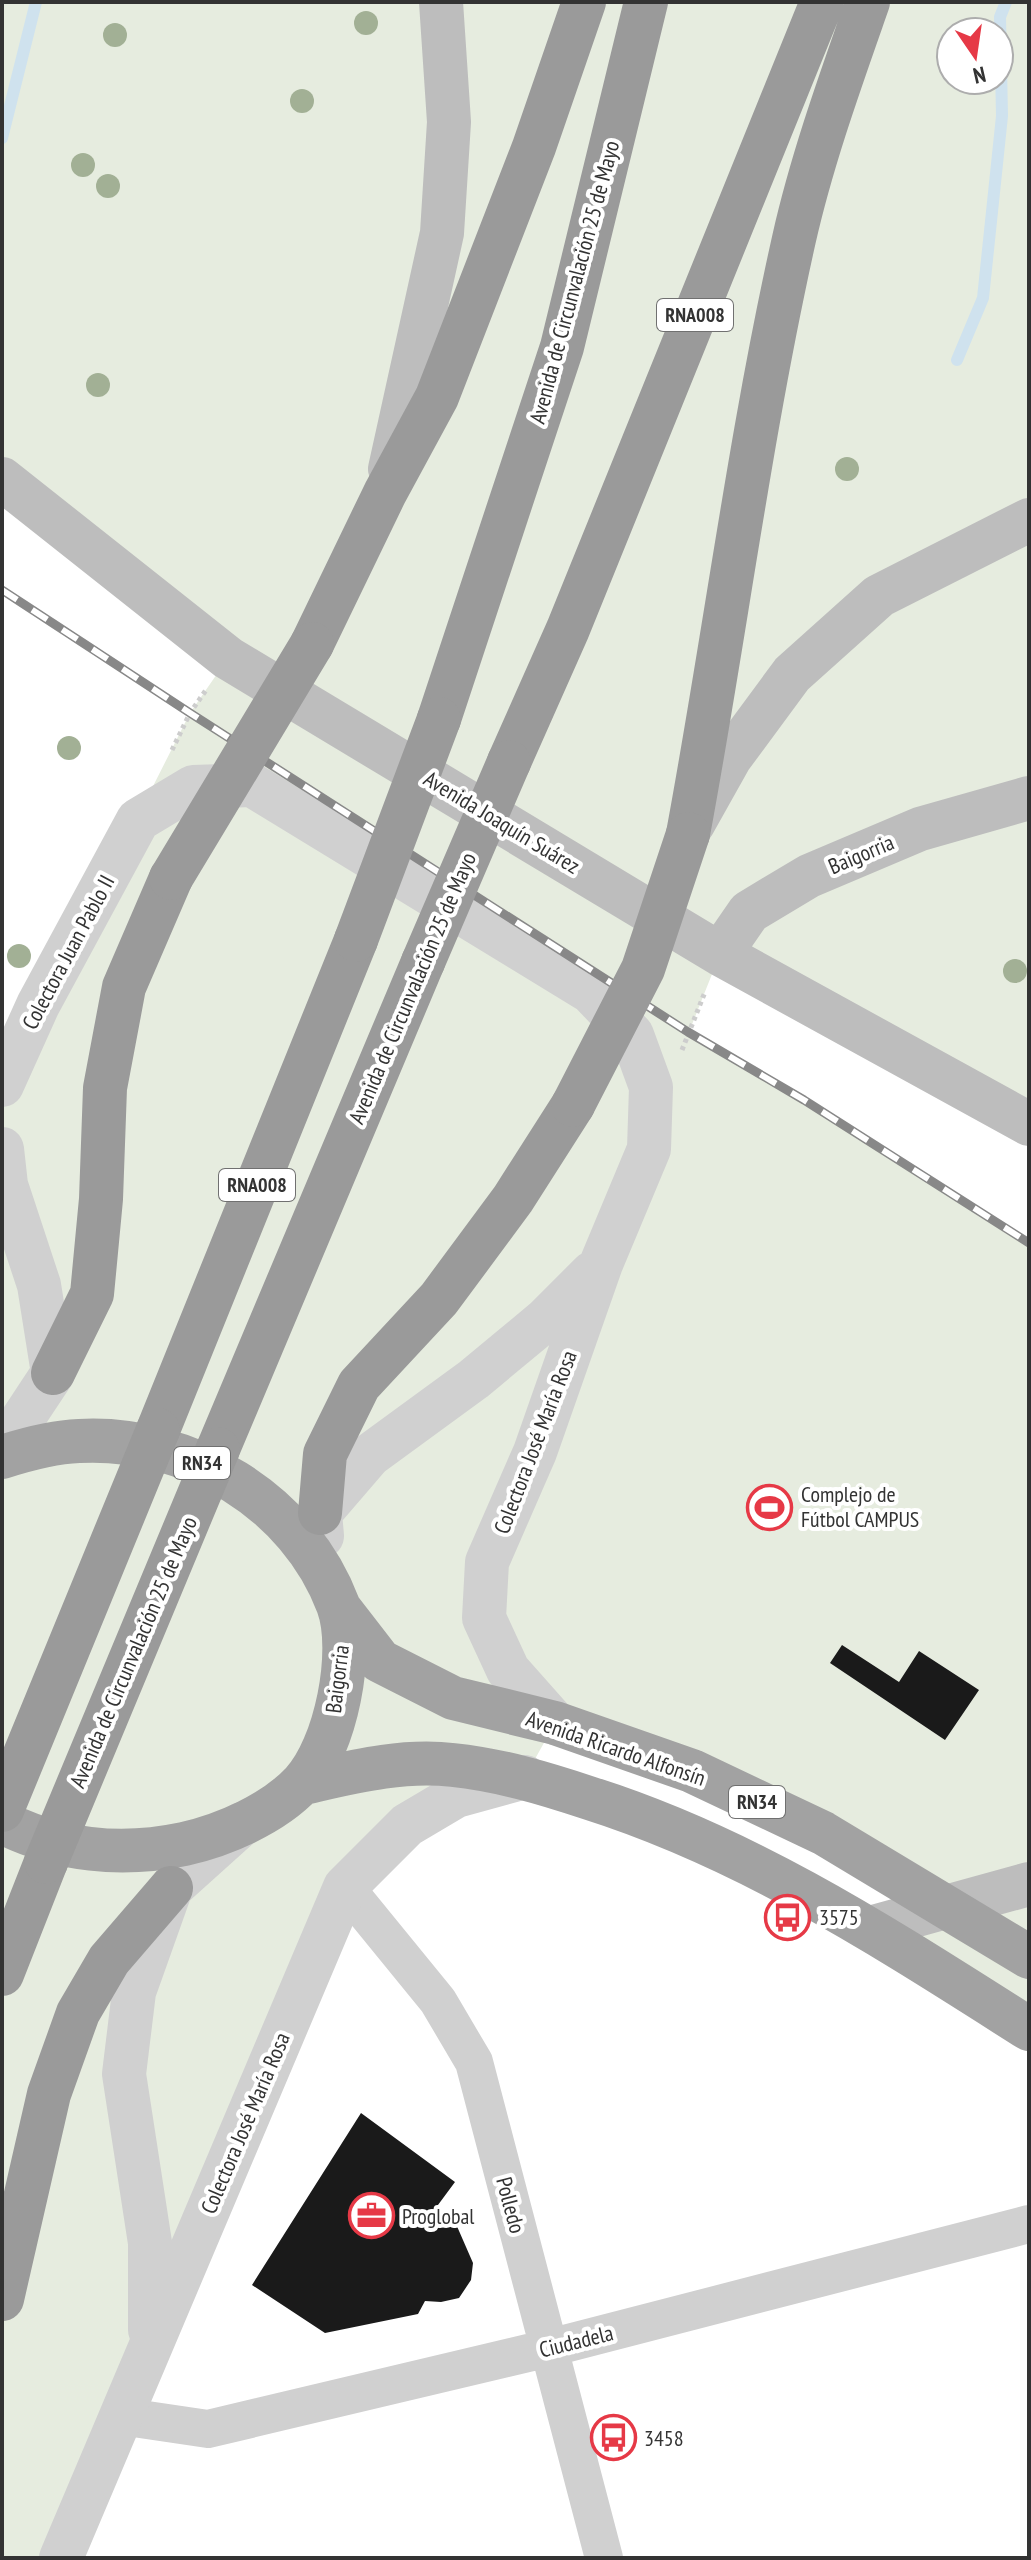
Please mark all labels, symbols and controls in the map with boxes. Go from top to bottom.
north arrow [935,16,1015,96]
text: N [971,61,988,90]
street label: Avenida de Circunvalación 25 de Mayo [523,137,625,427]
road number: RNA008 [657,299,733,331]
street label: Avenida Joaquín Suárez [419,764,585,880]
street label: Baigorria [824,828,898,880]
street label: Avenida de Circunvalación 25 de Mayo [342,848,482,1128]
street label: Colectora Juan Pablo II [16,870,120,1034]
road number: RNA008 [219,1169,295,1201]
street label: Colectora José María Rosa [487,1346,583,1538]
road number: RN34 [174,1447,230,1479]
place label: Complejo de Fútbol CAMPUS [801,1480,919,1533]
sports icon: Complejo de Fútbol CAMPUS [746,1483,794,1531]
street label: Avenida de Circunvalación 25 de Mayo [63,1512,203,1792]
street label: Baigorria [319,1643,355,1715]
street label: Avenida Ricardo Alfonsín [523,1704,709,1792]
road number: RN34 [729,1786,785,1818]
bus stop icon: 3575 [764,1893,812,1941]
place label: 3575 [819,1903,859,1931]
street label: Colectora José María Rosa [194,2028,296,2218]
street label: Polledo [490,2174,532,2236]
office icon: Proglobal [347,2192,395,2240]
place label: Proglobal [402,2202,475,2230]
street label: Ciudadela [536,2318,616,2364]
bus stop icon: 3458 [589,2414,637,2462]
place label: 3458 [644,2424,684,2452]

